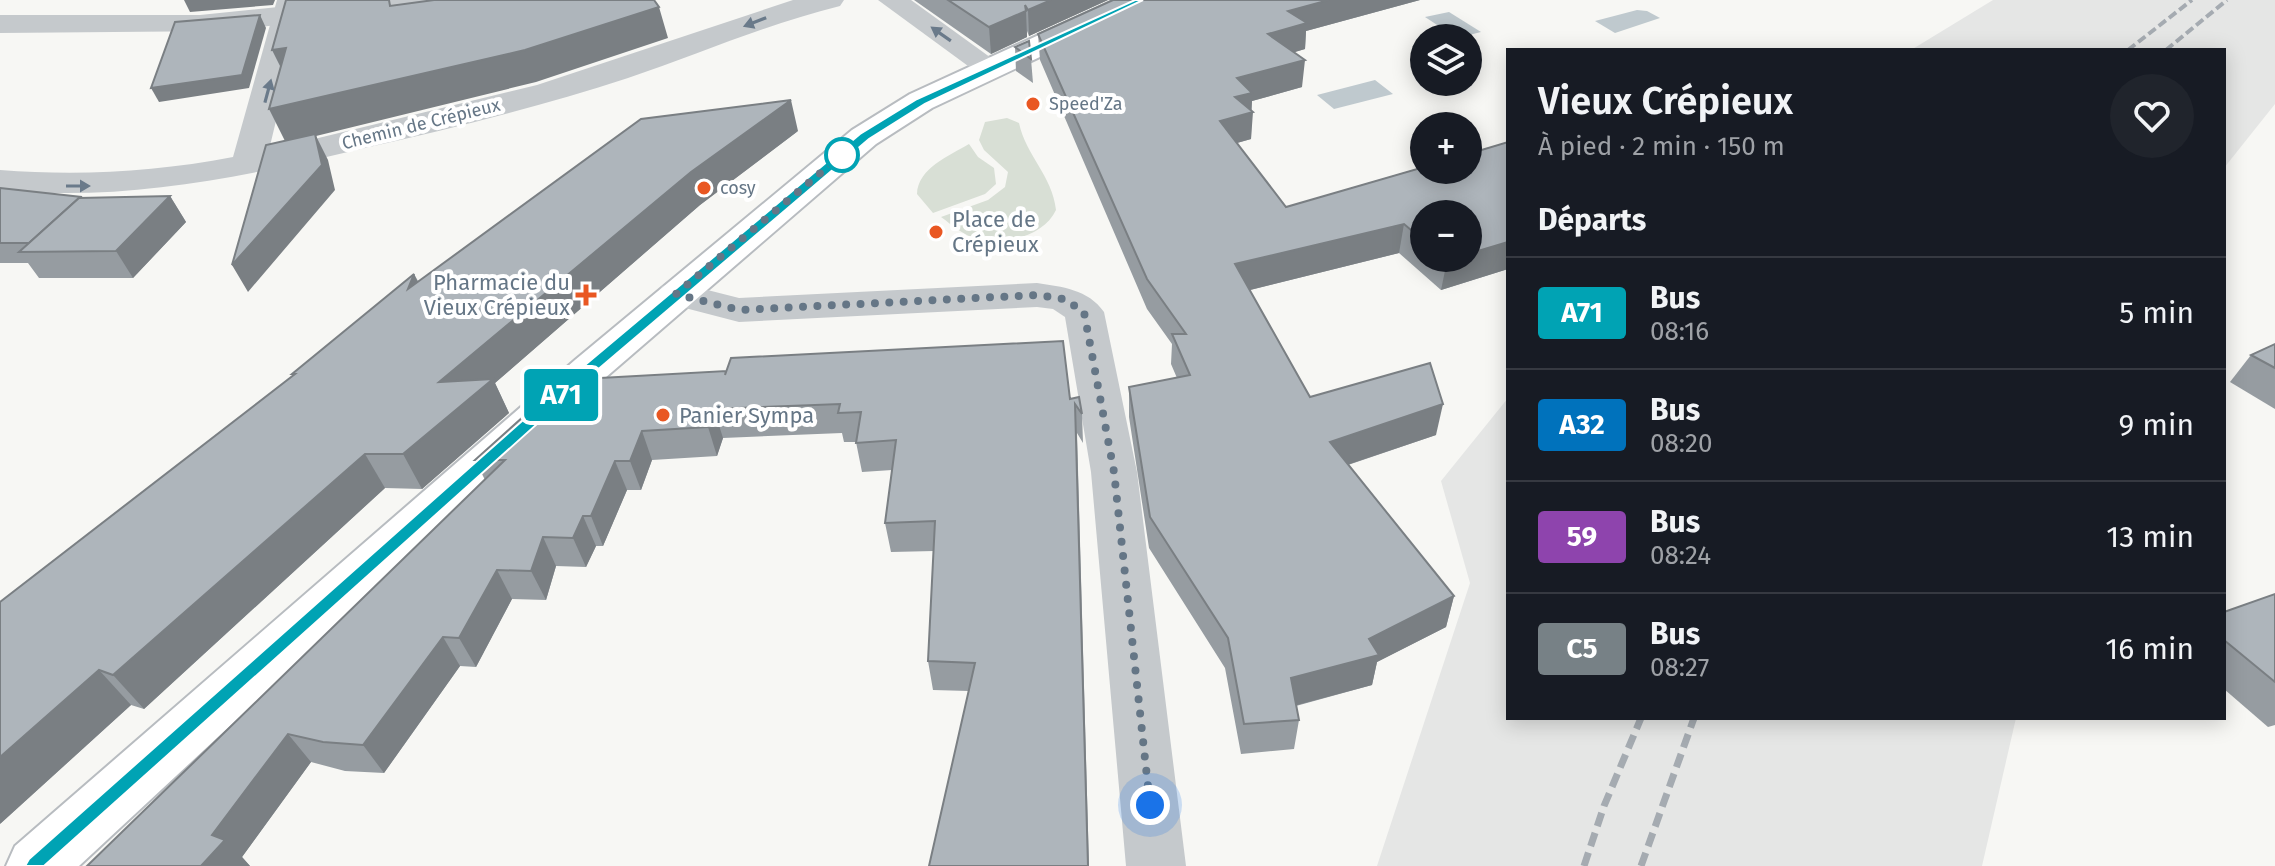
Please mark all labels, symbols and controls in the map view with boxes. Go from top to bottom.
one-way arrow [743,16,767,29]
map controls [1410,24,1482,272]
button: layers [1410,24,1482,96]
one-way arrow [930,26,952,42]
button: heart [2110,74,2194,158]
one-way arrow [262,78,274,103]
text: Vieux Crépieux [1538,78,1793,124]
place label: Speed'Za [1049,93,1123,115]
street label: Chemin de Crépieux [340,94,503,154]
marker: Speed'Za [1024,95,1042,113]
button: + [1410,112,1482,184]
text: À pied · 2 min · 150 m [1538,131,1785,162]
unlabelled marker [825,138,859,172]
place label: cosy [720,177,756,199]
marker: cosy [695,179,713,197]
one-way arrow [66,180,91,192]
button: − [1410,200,1482,272]
text: Départs [1538,202,1646,238]
place label: Place de Crépieux [952,206,1039,258]
marker: Place de Crépieux [927,223,945,241]
place label: Pharmacie du Vieux Crépieux [424,269,570,321]
text: Bus [1650,280,1700,316]
marker: Pharmacie du Vieux Crépieux [577,286,595,304]
text: 5 min [2119,295,2194,331]
text: A71 [1561,296,1603,329]
text: 08:16 [1650,316,1709,347]
line badge: A71 [515,369,607,421]
text: A71 [540,378,582,411]
text: Bus [1650,392,1700,428]
place label: Panier Sympa [679,402,814,429]
marker: Panier Sympa [654,406,672,424]
text: 9 min [2119,407,2194,443]
text: A32 [1559,408,1605,441]
text: 08:20 [1650,428,1712,459]
text: Bus [1650,504,1700,540]
text: 13 min [2106,519,2194,555]
text: 59 [1567,520,1597,553]
text: 08:24 [1650,540,1711,571]
text: Bus [1650,616,1700,652]
text: 16 min [2105,631,2194,667]
text: C5 [1567,632,1597,665]
text: 08:27 [1650,652,1709,683]
your location [1130,785,1170,825]

